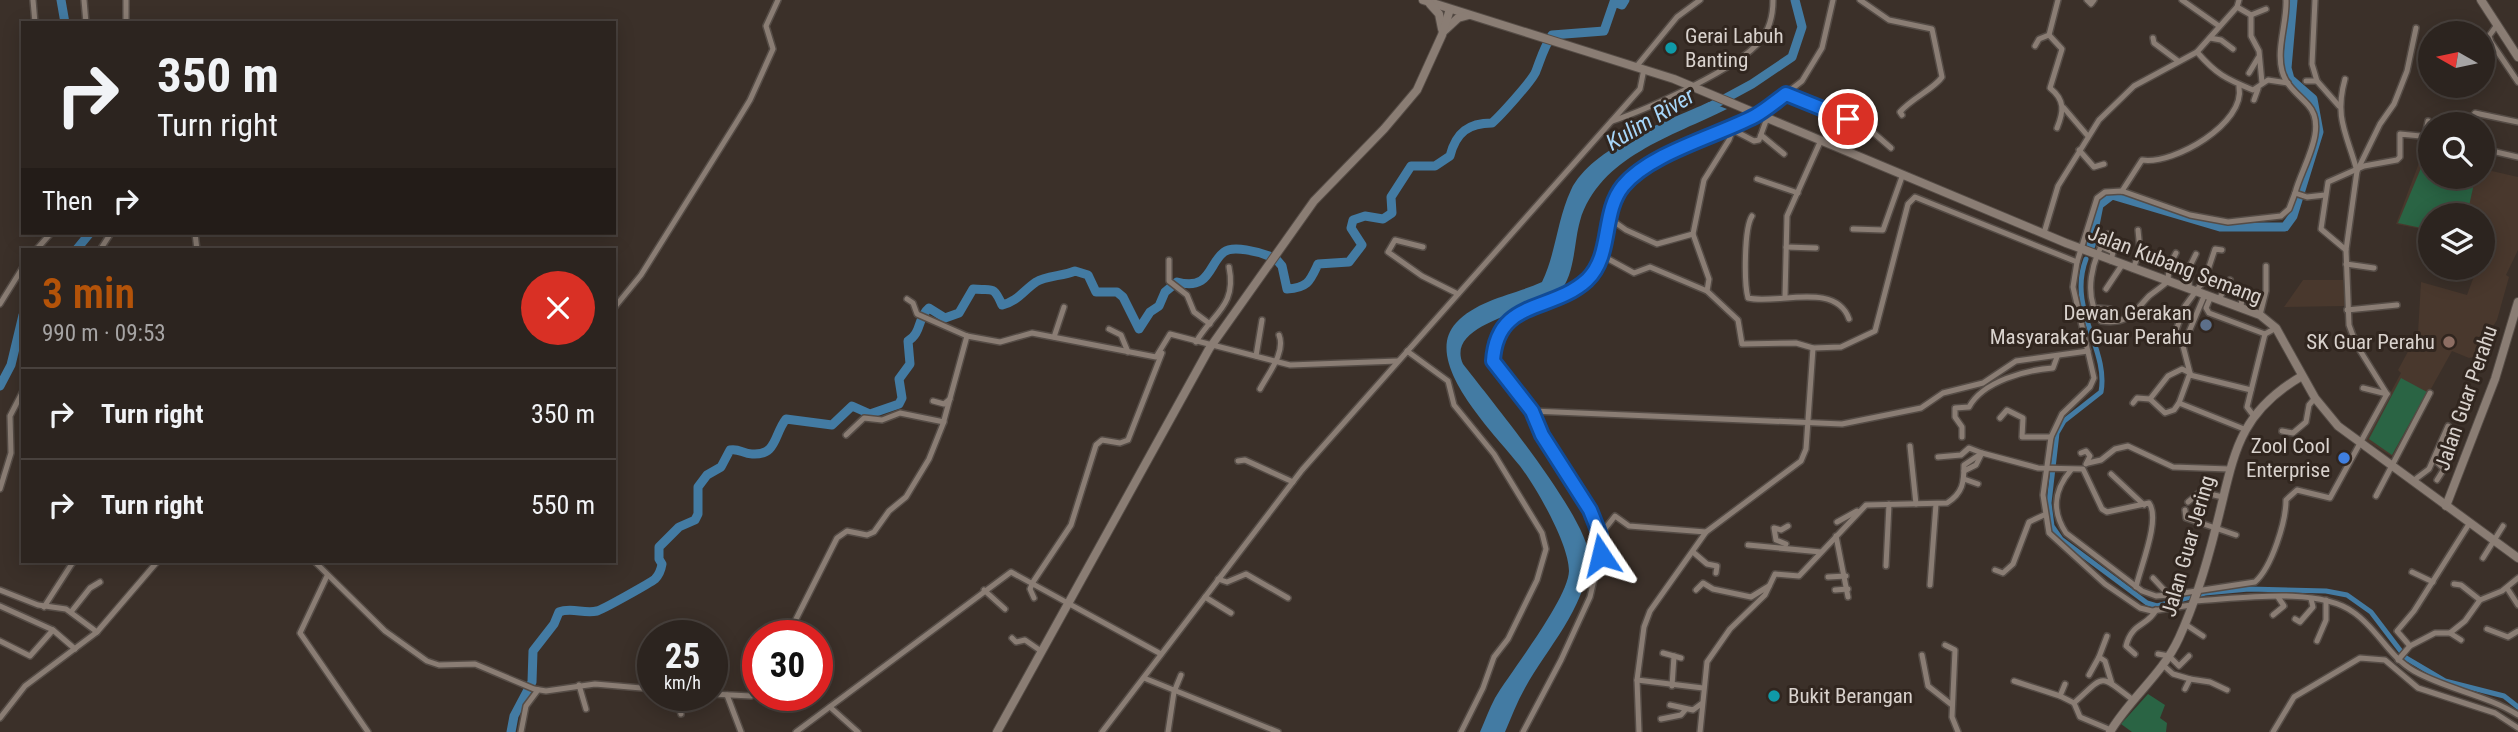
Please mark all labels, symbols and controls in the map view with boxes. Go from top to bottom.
north arrow [2418,21,2496,98]
map controls [2418,21,2495,280]
place label: Gerai Labuh Banting [1685,24,1784,72]
marker: Gerai Labuh Banting [1663,40,1679,56]
text: 350 m [157,47,279,104]
icon: right [42,49,133,140]
water label: Kulim River [1601,82,1700,156]
pin [1818,89,1878,149]
icon: arrive [1829,100,1867,138]
text: Turn right [157,106,278,144]
button: search [2418,112,2495,189]
icon: right [107,182,145,220]
text: Then [42,186,93,216]
button: layers [2418,203,2495,280]
street label: Jalan Kubang Semang [2085,221,2265,309]
text: 3 min [42,269,135,318]
button: close [521,271,595,345]
place label: Dewan Gerakan Masyarakat Guar Perahu [1990,301,2192,349]
marker: Dewan Gerakan Masyarakat Guar Perahu [2198,317,2214,333]
text: 990 m · 09:53 [42,320,166,347]
street label: Jalan Guar Perahu [2430,322,2502,474]
place label: SK Guar Perahu [2306,330,2435,354]
marker: SK Guar Perahu [2441,334,2457,350]
icon: right [42,395,80,433]
text: Turn right [101,399,203,429]
text: 350 m [531,399,595,429]
place label: Zool Cool Enterprise [2246,434,2330,482]
marker: Zool Cool Enterprise [2336,450,2352,466]
street label: Jalan Guar Jering [2156,473,2220,619]
icon: right [42,486,80,524]
text: Turn right [101,490,203,520]
text: 550 m [531,490,595,520]
position arrow [1564,518,1638,592]
speed limit sign: 30 [742,620,833,711]
text: 25 [665,636,700,677]
text: km/h [664,672,701,693]
place label: Bukit Berangan [1788,684,1913,708]
marker: Bukit Berangan [1766,688,1782,704]

